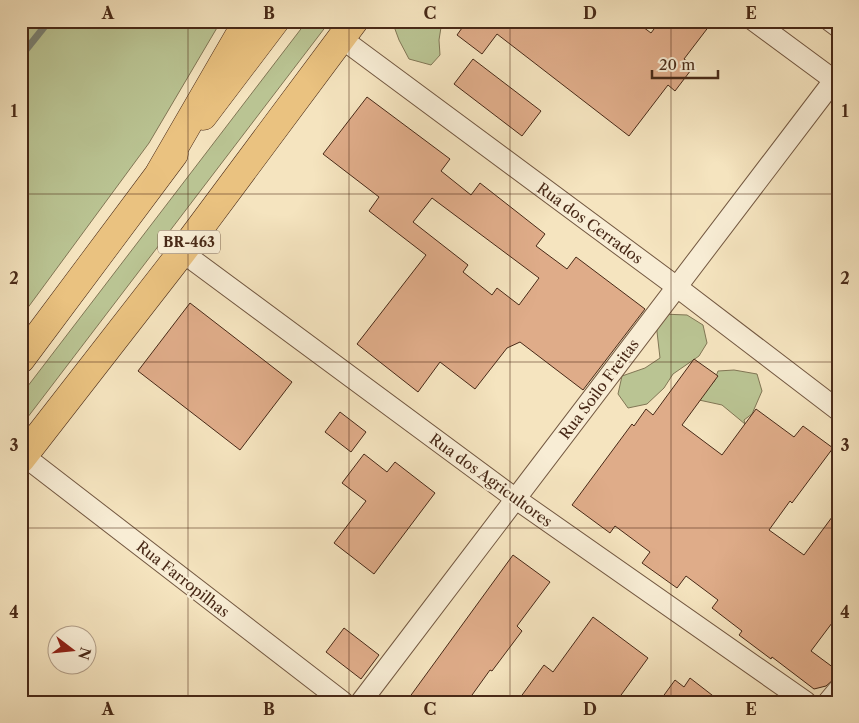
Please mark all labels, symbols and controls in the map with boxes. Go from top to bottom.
text: A [101,3,115,23]
text: B [263,3,275,23]
text: C [424,3,436,23]
text: D [583,3,597,23]
text: E [745,3,757,23]
scale bar [652,48,718,80]
text: 20 m [659,55,695,74]
text: 1 [10,101,18,121]
text: 1 [841,101,849,121]
street label: Rua dos Cerrados [533,178,647,268]
road number: BR-463 [158,230,220,253]
text: 2 [9,268,19,288]
text: 2 [840,268,850,288]
street label: Rua Soilo Freitas [555,335,643,443]
street label: Rua dos Agricultores [426,429,556,531]
text: 3 [9,435,19,455]
text: 3 [840,435,850,455]
street label: Rua Farropilhas [133,537,233,621]
text: 4 [9,602,19,622]
text: 4 [840,602,850,622]
north arrow [48,626,98,676]
text: N [74,645,95,662]
text: A [101,699,115,719]
text: B [263,699,275,719]
text: C [424,699,436,719]
text: D [583,699,597,719]
text: E [745,699,757,719]

